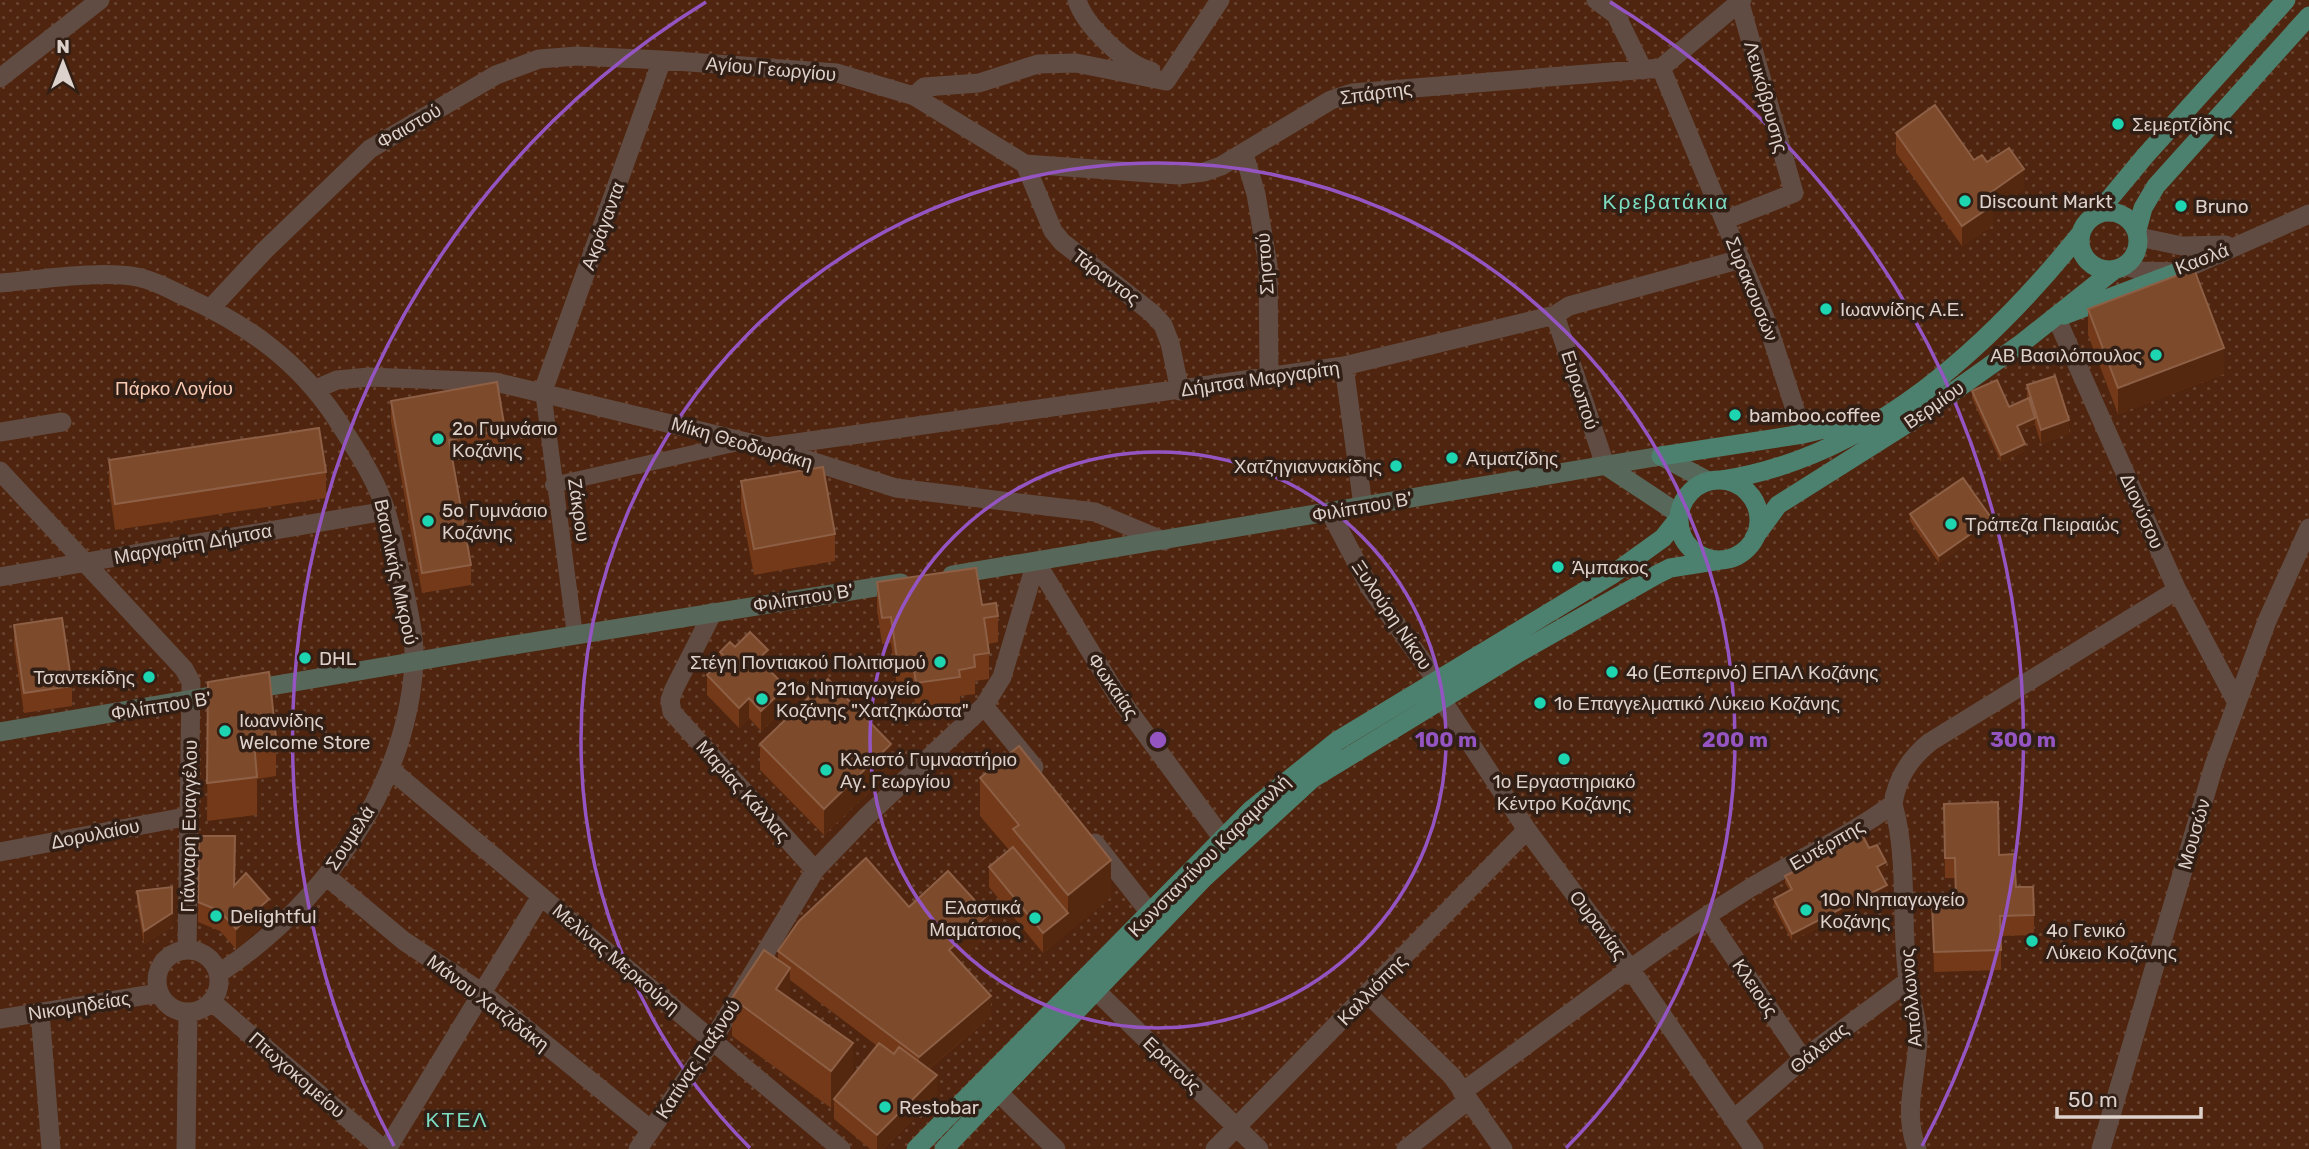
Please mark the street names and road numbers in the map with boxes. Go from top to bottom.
street label: Λευκόβρυσης [1739,39,1793,155]
street label: Αγίου Γεωργίου [705,52,837,86]
street label: Σπάρτης [1339,77,1413,109]
street label: Φαιστού [373,98,445,154]
street label: Ακράγαντα [576,179,630,273]
street label: Σηστού [1251,232,1279,296]
street label: Συρακουσών [1721,234,1783,344]
street label: Κασλά [2172,238,2232,280]
street label: Τάραντος [1068,244,1144,310]
street label: Ευρωπού [1556,347,1604,433]
street label: Δήμτσα Μαργαρίτη [1179,356,1341,402]
street label: Βερμίου [1900,376,1968,434]
street label: Μίκη Θεοδωράκη [669,412,815,474]
street label: Διονύσου [2115,470,2169,552]
street label: Ζάκρου [563,477,595,543]
street label: Φιλίππου Β' [1310,487,1414,527]
street label: Βασιλικής Μικρού [369,497,423,647]
street label: Μαργαρίτη Δήμτσα [112,519,274,569]
street label: Ξυλούρη Νίκου [1347,556,1437,674]
street label: Φιλίππου Β' [751,579,855,617]
street label: Φωκαίας [1083,649,1143,723]
street label: Φιλίππου Β' [109,687,213,725]
street label: Μαρίας Κάλλας [691,735,795,847]
street label: Γιάνναρη Ευαγγέλου [176,740,202,912]
street label: Κωνσταντίνου Καραμανλή [1123,770,1295,942]
street label: Μουσών [2173,796,2215,872]
street label: Σουμελά [321,801,379,875]
street label: Δορυλαίου [49,814,141,854]
street label: Ευτέρπης [1786,814,1868,876]
street label: Ουρανίας [1564,886,1632,964]
street label: Μελίνας Μερκούρη [548,899,684,1019]
street label: Απόλλωνος [1895,948,1927,1048]
street label: Μάνου Χατζιδάκη [422,950,554,1056]
street label: Καλλιόπης [1333,950,1411,1030]
street label: Κλειούς [1727,955,1783,1021]
street label: Νικομηδείας [26,987,132,1025]
street label: Κατίνας Παξινού [651,995,745,1123]
street label: Θάλειας [1785,1018,1853,1078]
street label: Πτωχοκομείου [244,1027,350,1123]
street label: Ερατούς [1138,1032,1206,1098]

